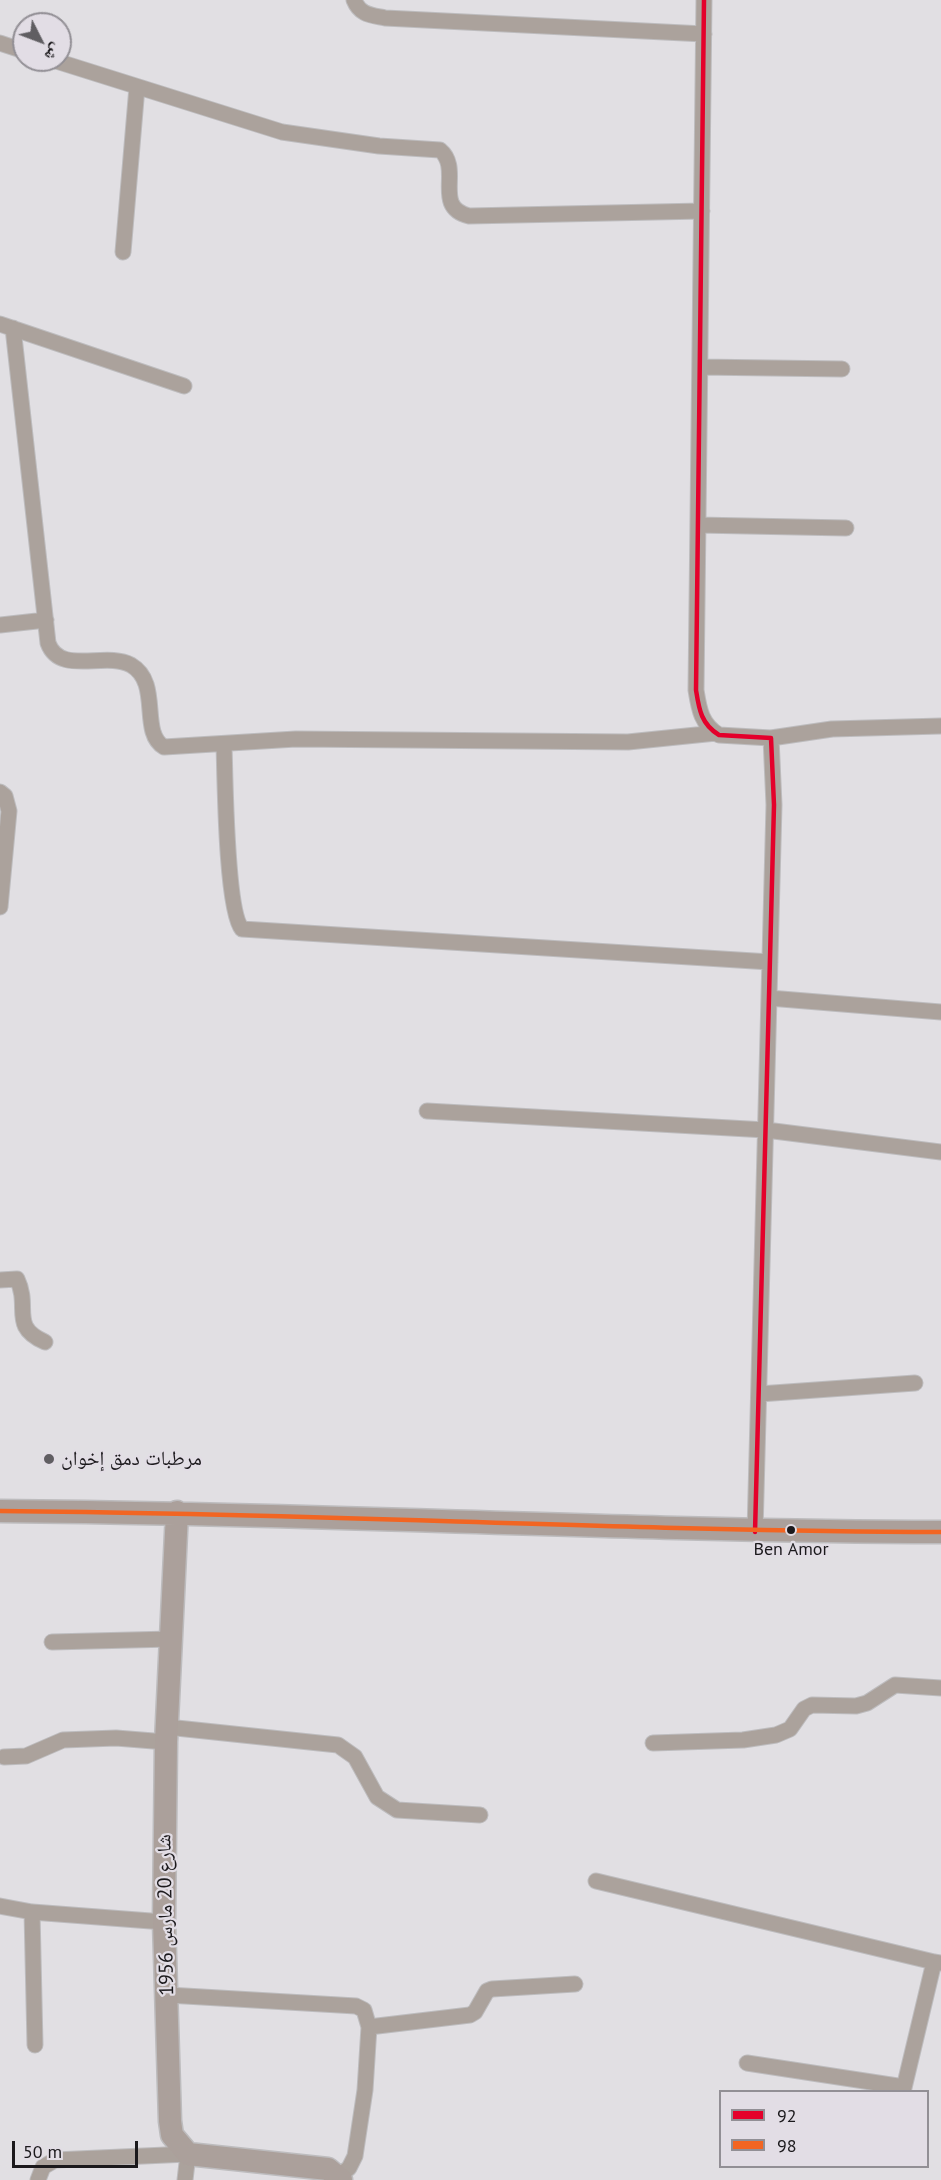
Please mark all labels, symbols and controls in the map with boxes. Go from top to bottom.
north arrow [12,12,72,72]
text: ش [41,40,67,66]
place label: مرطبات دمق إخوان [61,1447,202,1471]
marker: مرطبات دمق إخوان [42,1452,56,1466]
marker: Ben Amor [785,1524,797,1536]
place label: Ben Amor [753,1539,829,1561]
street label: شارع 20 مارس 1956 [153,1834,179,1996]
legend [719,2090,929,2168]
text: 92 [777,2104,797,2127]
scale bar [15,2129,141,2167]
text: 98 [777,2134,797,2157]
text: 50 m [23,2140,62,2163]

